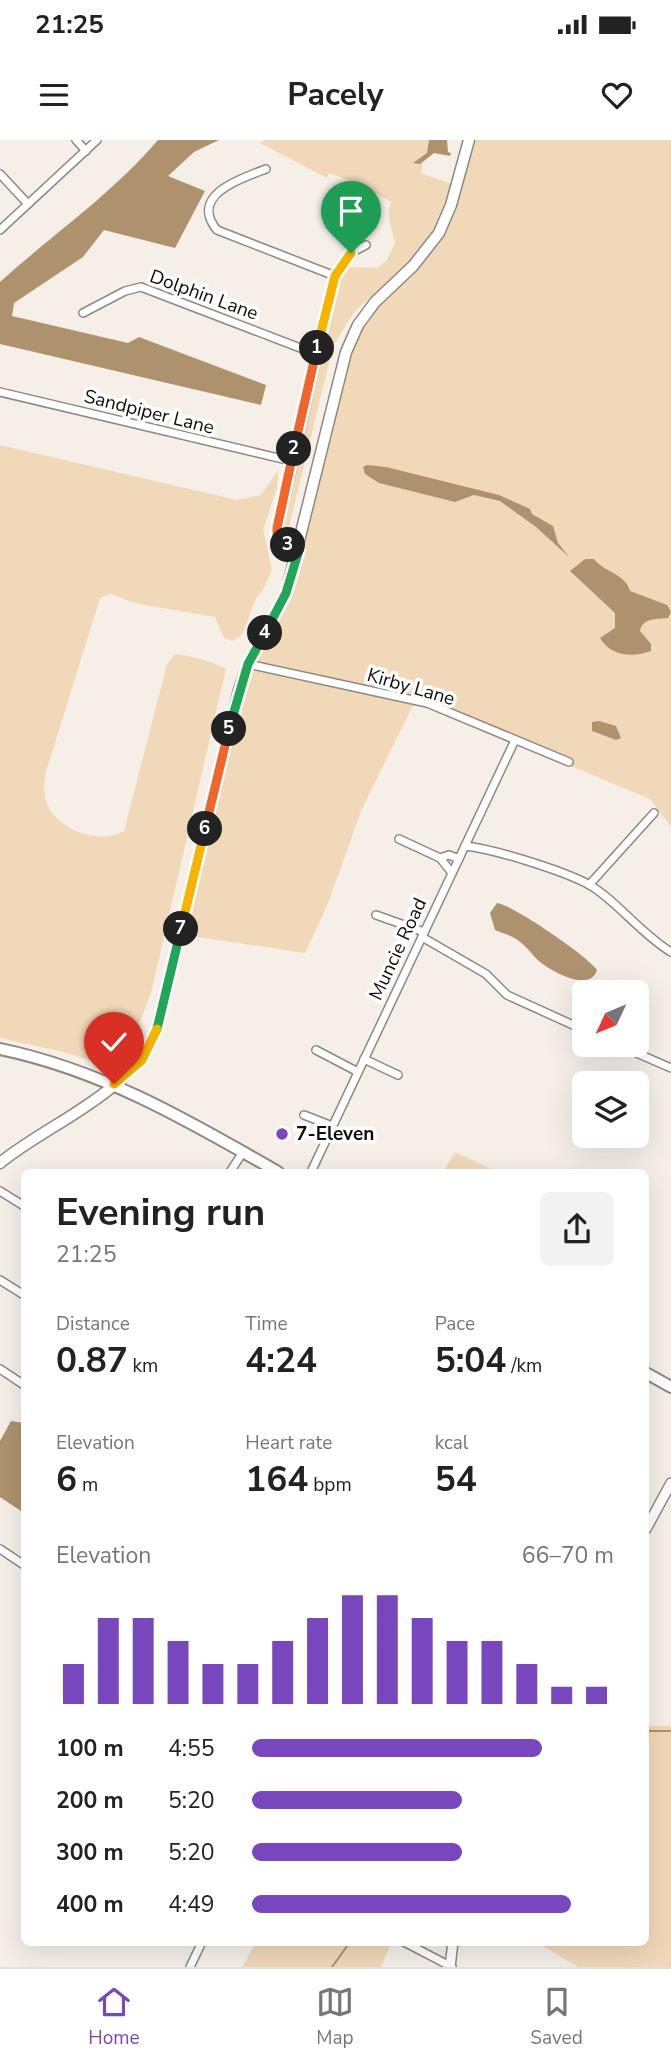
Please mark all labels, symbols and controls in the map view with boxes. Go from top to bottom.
text: 21:25 [35,7,104,42]
text: Pacely [287,73,384,116]
icon: menu [35,76,73,114]
icon: heart [598,76,636,114]
pin [321,181,381,253]
icon: arrive [332,192,370,230]
street label: Dolphin Lane [146,263,262,327]
pin: 1 [300,330,334,366]
text: 1 [311,334,322,360]
street label: Sandpiper Lane [81,383,217,441]
pin: 2 [276,432,312,466]
text: 2 [288,435,299,461]
pin: 3 [270,528,306,562]
text: 3 [282,531,293,557]
pin: 4 [247,616,282,650]
text: 4 [259,619,270,645]
street label: Kirby Lane [364,662,458,712]
pin: 5 [212,712,246,746]
text: 5 [223,715,234,741]
pin: 6 [188,812,222,846]
text: 6 [199,815,210,841]
street label: Muncie Road [363,894,433,1004]
pin: 7 [164,912,198,946]
text: 7 [175,915,186,941]
north arrow [572,980,649,1057]
map controls [572,980,649,1148]
pin [84,1012,144,1084]
icon: check [95,1023,133,1061]
button: layers [572,1071,649,1148]
place label: 7-Eleven [296,1121,374,1147]
marker: 7-Eleven [274,1126,290,1142]
text: Evening run [56,1187,265,1238]
button: share [540,1192,614,1266]
text: 21:25 [56,1239,116,1270]
text: Distance [56,1311,130,1337]
text: Time [245,1311,288,1337]
text: Pace [435,1311,475,1337]
text: 0.87 [56,1337,128,1384]
text: 4:24 [245,1337,317,1384]
text: 5:04 [435,1337,506,1384]
text: km [128,1353,158,1379]
text: /km [506,1353,542,1379]
text: Elevation [56,1430,135,1456]
text: Heart rate [245,1430,332,1456]
text: kcal [435,1430,468,1456]
text: 6 [56,1456,77,1503]
text: 164 [245,1456,308,1503]
text: 54 [435,1456,477,1503]
text: m [77,1472,98,1498]
text: bpm [308,1472,352,1498]
text: Elevation [56,1540,151,1571]
text: 66–70 m [522,1540,614,1571]
text: 100 m [56,1733,124,1764]
text: 4:55 [168,1733,215,1764]
text: 200 m [56,1785,124,1816]
text: 5:20 [168,1785,215,1816]
text: 300 m [56,1837,124,1868]
text: 5:20 [168,1837,215,1868]
text: 400 m [56,1889,124,1920]
text: 4:49 [168,1889,215,1920]
tab: Home [88,1983,140,2051]
tab: Map [316,1983,354,2051]
tab: Saved [530,1983,583,2051]

